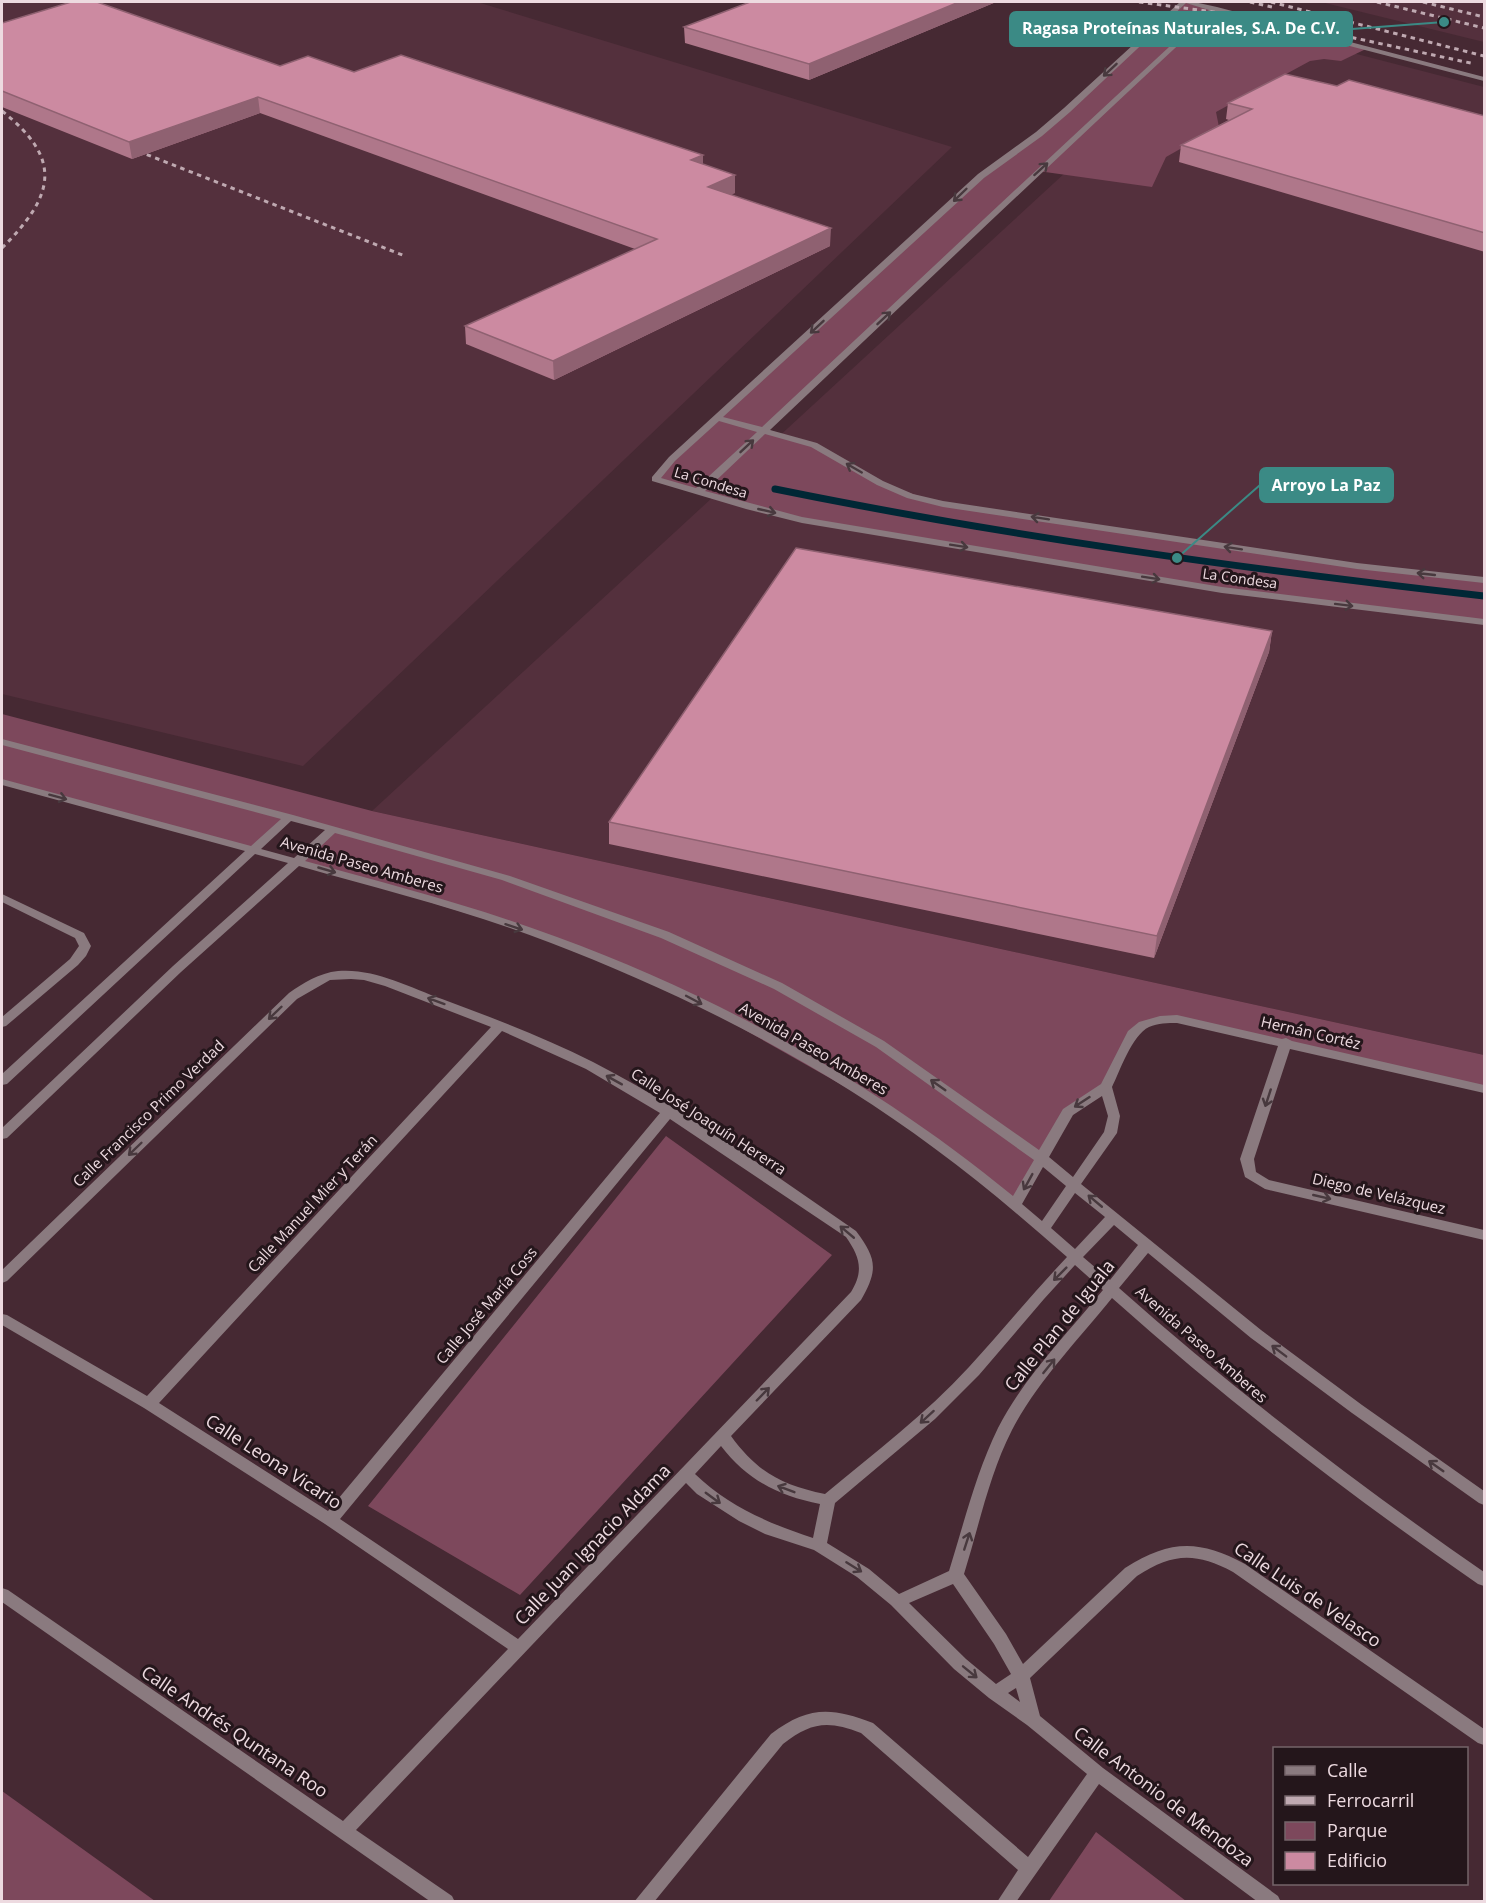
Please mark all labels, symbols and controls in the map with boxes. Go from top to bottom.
callout: Ragasa Proteínas Naturales, S.A. De C.V. [1010,12,1352,46]
text: Ragasa Proteínas Naturales, S.A. De C.V. [1022,17,1340,39]
one-way arrow [1102,63,1117,78]
one-way arrow [1033,162,1048,176]
one-way arrow [953,188,968,203]
one-way arrow [877,311,892,325]
one-way arrow [810,320,825,334]
one-way arrow [740,439,755,453]
street label: La Condesa [672,462,750,502]
one-way arrow [846,462,863,474]
callout: Arroyo La Paz [1260,468,1393,502]
text: Arroyo La Paz [1271,474,1381,496]
one-way arrow [757,506,776,518]
one-way arrow [1031,513,1051,524]
one-way arrow [948,541,968,552]
one-way arrow [1224,542,1244,553]
street label: La Condesa [1201,563,1279,593]
one-way arrow [1417,568,1437,579]
one-way arrow [1141,573,1160,584]
one-way arrow [1334,600,1353,611]
one-way arrow [48,792,67,803]
street label: Avenida Paseo Amberes [278,831,446,897]
one-way arrow [317,865,336,877]
one-way arrow [504,922,523,933]
one-way arrow [685,994,702,1006]
one-way arrow [427,995,446,1006]
street label: Avenida Paseo Amberes [736,997,892,1099]
one-way arrow [267,1006,282,1020]
street label: Hernán Cortéz [1259,1011,1363,1053]
street label: Calle Francisco Primo Verdad [68,1035,228,1191]
street label: Calle José Joaquín Hererra [627,1063,791,1179]
one-way arrow [606,1074,623,1086]
one-way arrow [931,1079,947,1091]
one-way arrow [1262,1088,1273,1107]
one-way arrow [1074,1096,1091,1108]
street label: Calle Manuel Mier y Terán [243,1130,381,1276]
one-way arrow [127,1142,142,1156]
street label: Diego de Velázquez [1310,1168,1448,1218]
one-way arrow [1022,1173,1034,1190]
one-way arrow [1312,1191,1331,1203]
one-way arrow [1088,1195,1104,1208]
one-way arrow [839,1226,855,1239]
street label: Calle José María Coss [431,1242,541,1368]
street label: Calle Plan de Iguala [999,1254,1119,1396]
one-way arrow [1052,1267,1067,1282]
street label: Avenida Paseo Amberes [1132,1281,1272,1407]
one-way arrow [1271,1345,1287,1357]
one-way arrow [1042,1358,1055,1374]
one-way arrow [756,1386,770,1401]
street label: Calle Leona Vicario [201,1408,347,1514]
one-way arrow [920,1410,935,1424]
street label: Calle Juan Ignacio Aldama [509,1458,675,1630]
one-way arrow [1429,1460,1445,1472]
one-way arrow [777,1483,796,1494]
one-way arrow [705,1492,721,1504]
one-way arrow [962,1532,973,1551]
street label: Calle Luis de Velasco [1230,1536,1386,1652]
one-way arrow [845,1562,862,1574]
street label: Calle Andrés Quntana Roo [137,1659,333,1803]
one-way arrow [962,1666,978,1679]
street label: Calle Antonio de Mendoza [1069,1720,1259,1872]
legend [1273,1747,1468,1885]
text: Calle [1327,1758,1368,1782]
text: Ferrocarril [1327,1788,1414,1812]
text: Parque [1327,1818,1387,1842]
text: Edificio [1327,1848,1387,1872]

